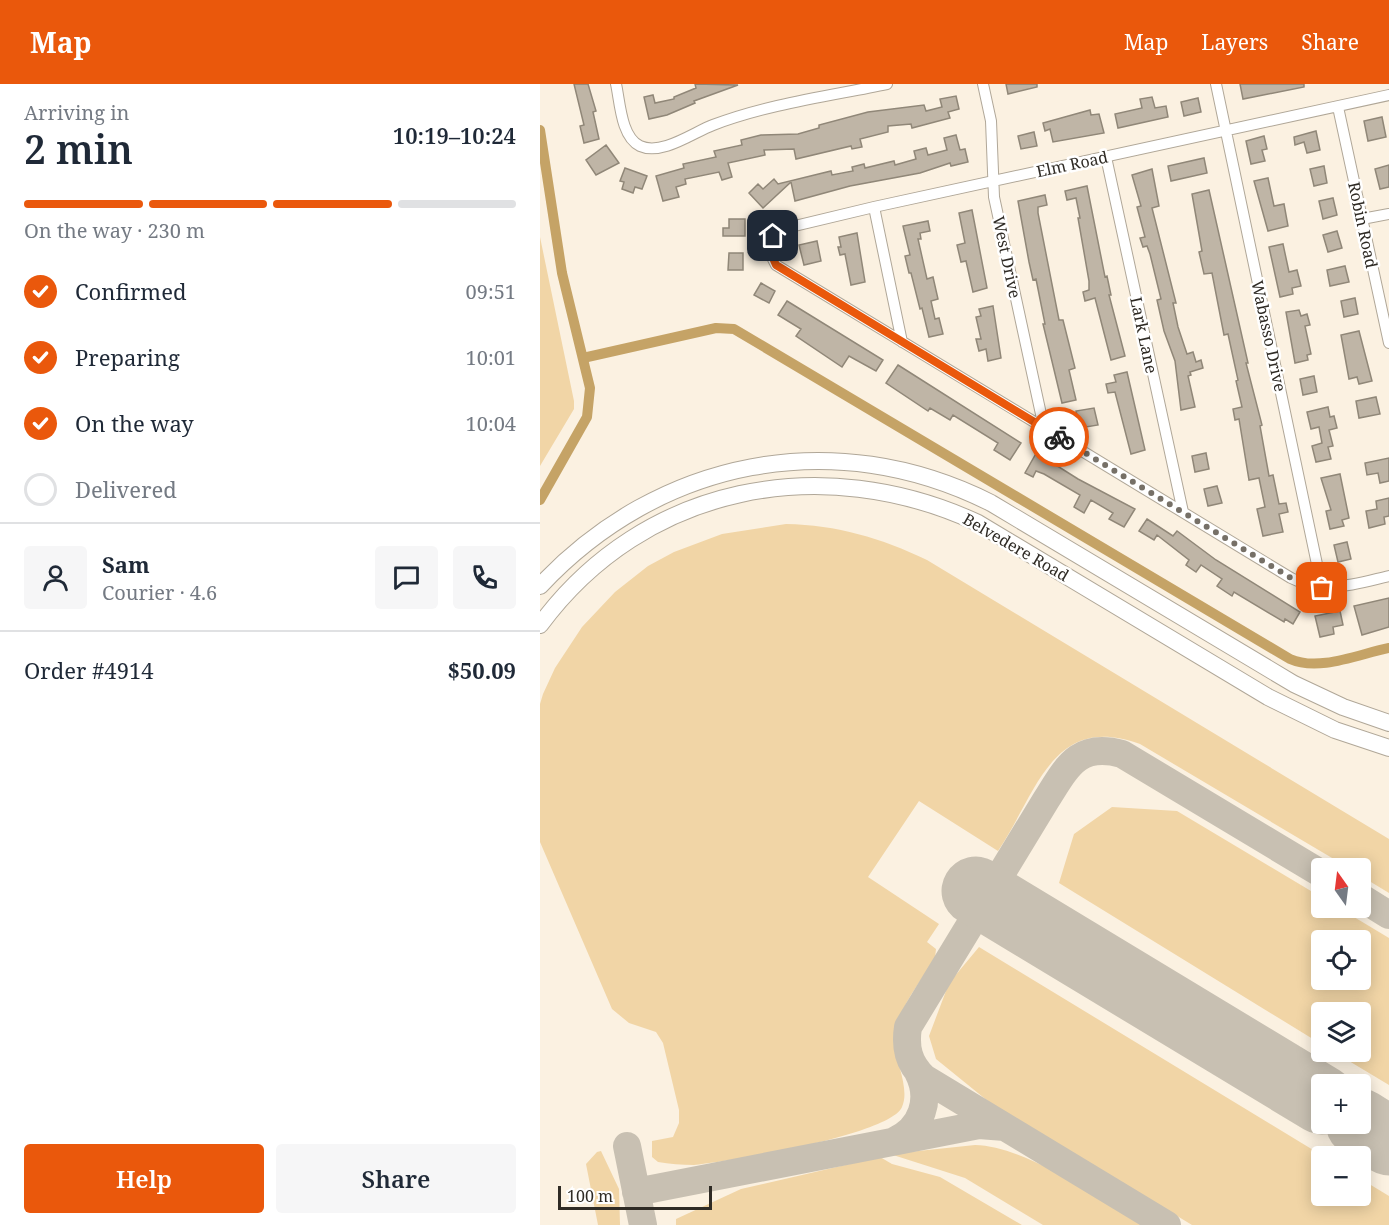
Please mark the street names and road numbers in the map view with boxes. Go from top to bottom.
street label: Elm Road [1034,146,1110,182]
street label: Robin Road [1343,180,1383,270]
street label: West Drive [988,214,1026,300]
street label: Wabasso Drive [1246,278,1292,394]
street label: Lark Lane [1125,295,1163,375]
street label: Belvedere Road [959,508,1073,586]

